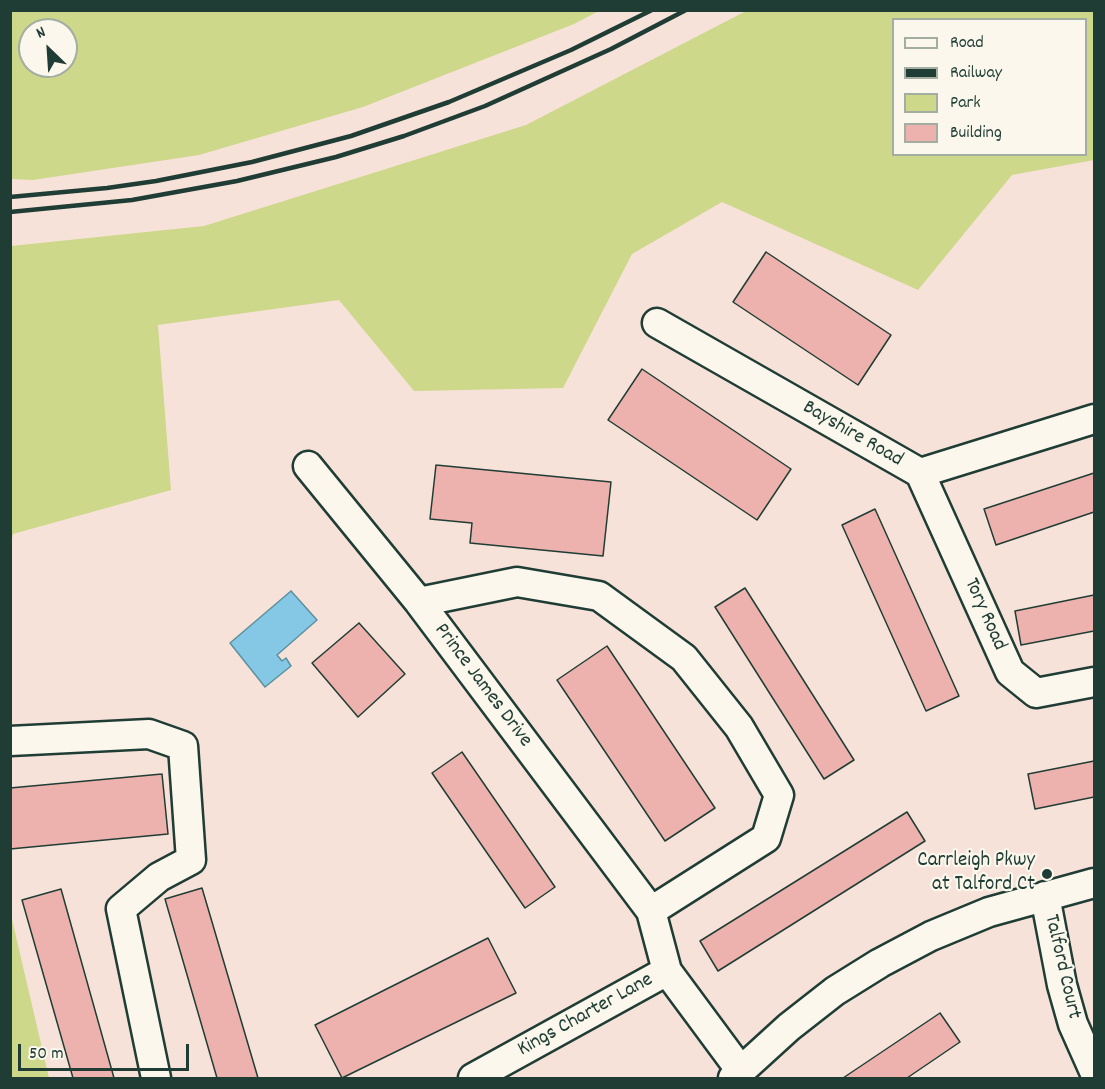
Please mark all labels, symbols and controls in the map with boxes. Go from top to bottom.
north arrow [18,18,78,78]
legend [892,18,1087,156]
text: N [33,21,49,45]
text: Road [950,31,984,56]
text: Railway [950,61,1002,86]
text: Park [950,91,981,116]
text: Building [950,121,1002,146]
street label: Bayshire Road [797,396,907,474]
street label: Tory Road [957,575,1011,655]
street label: Prince James Drive [427,619,537,753]
place label: Carrleigh Pkwy at Talford Ct [917,849,1035,899]
marker: Carrleigh Pkwy at Talford Ct [1040,867,1054,881]
street label: Talford Court [1037,912,1085,1022]
street label: Kings Charter Lane [514,968,658,1064]
scale bar [21,1032,192,1070]
text: 50 m [29,1042,64,1067]

